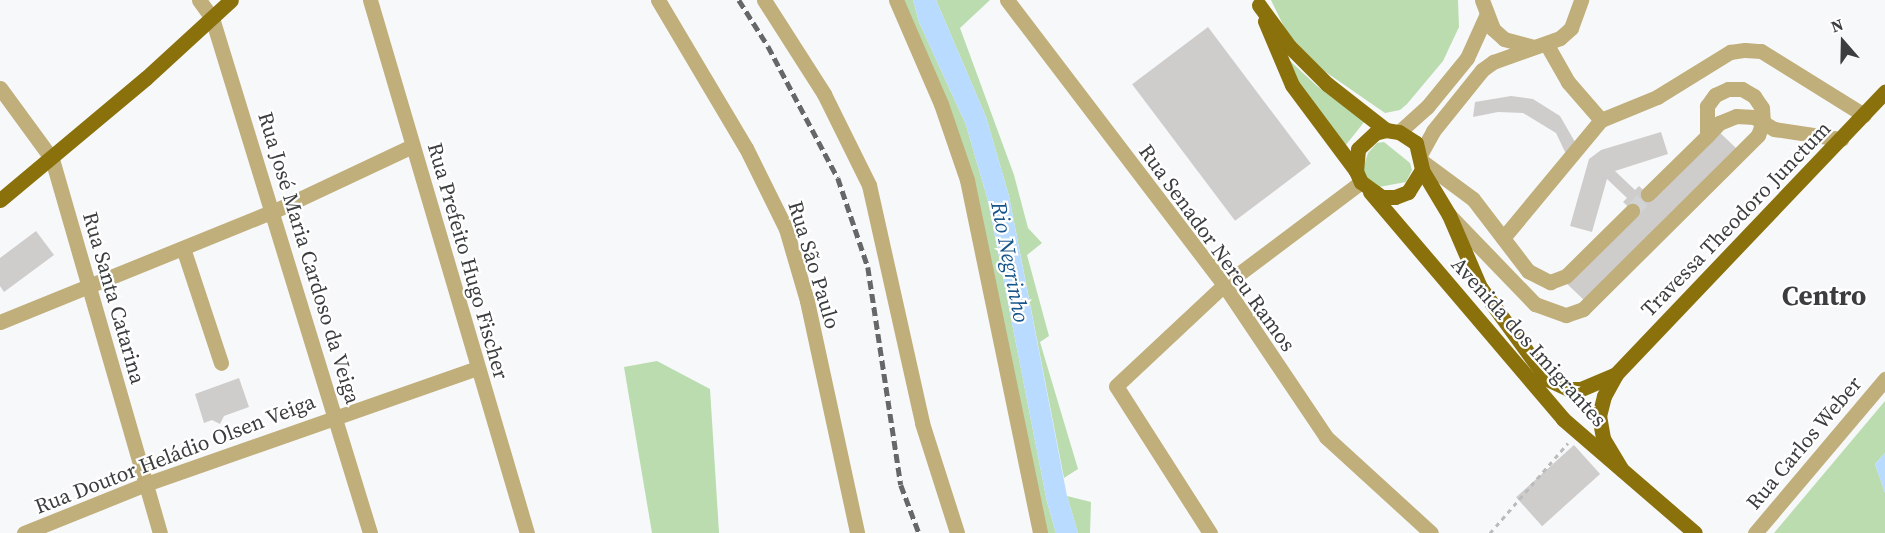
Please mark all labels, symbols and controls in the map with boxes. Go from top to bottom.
north arrow [1813,12,1873,72]
text: N [1828,13,1846,37]
street label: Rua José Maria Cardoso da Veiga [252,109,366,407]
street label: Travessa Theodoro Junctum [1636,116,1836,322]
street label: Rua Prefeito Hugo Fischer [422,140,514,382]
street label: Rua Senador Nereu Ramos [1133,140,1301,356]
street label: Rua São Paulo [783,198,845,332]
water label: Rio Negrinho [985,199,1035,325]
street label: Rua Santa Catarina [77,209,151,387]
street label: Avenida dos Imigrantes [1446,252,1612,432]
district label: Centro [1782,280,1866,312]
street label: Rua Carlos Weber [1741,371,1867,515]
street label: Rua Doutor Heládio Olsen Veiga [31,389,319,519]

